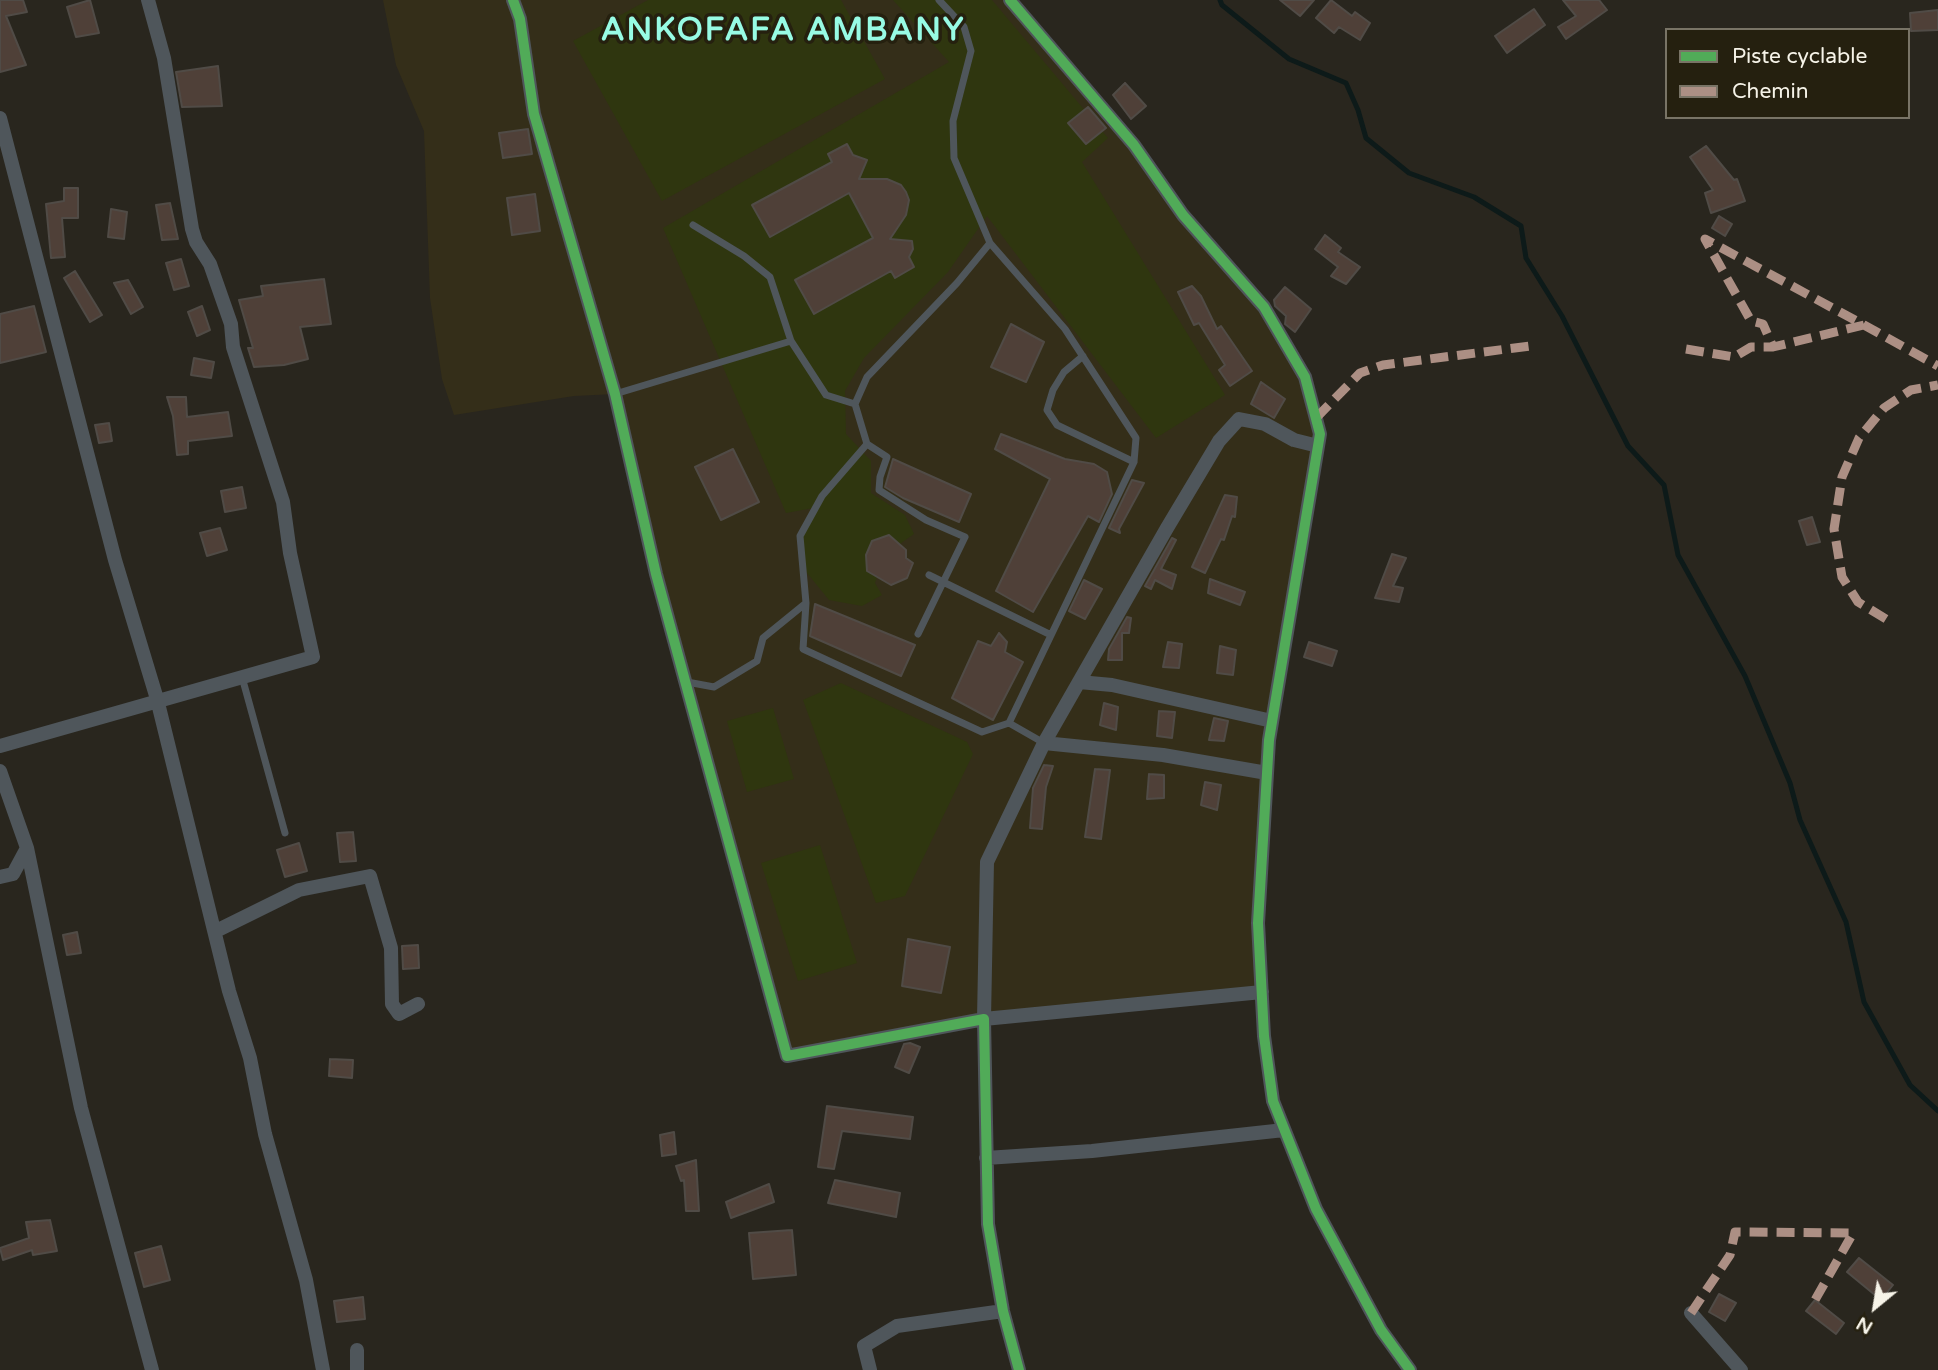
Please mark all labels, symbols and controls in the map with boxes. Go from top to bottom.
district label: ANKOFAFA AMBANY [603,13,963,51]
legend [1665,28,1910,119]
text: Piste cyclable [1732,44,1867,69]
text: Chemin [1732,79,1809,104]
north arrow [1840,1272,1910,1342]
text: N [1852,1312,1877,1339]

